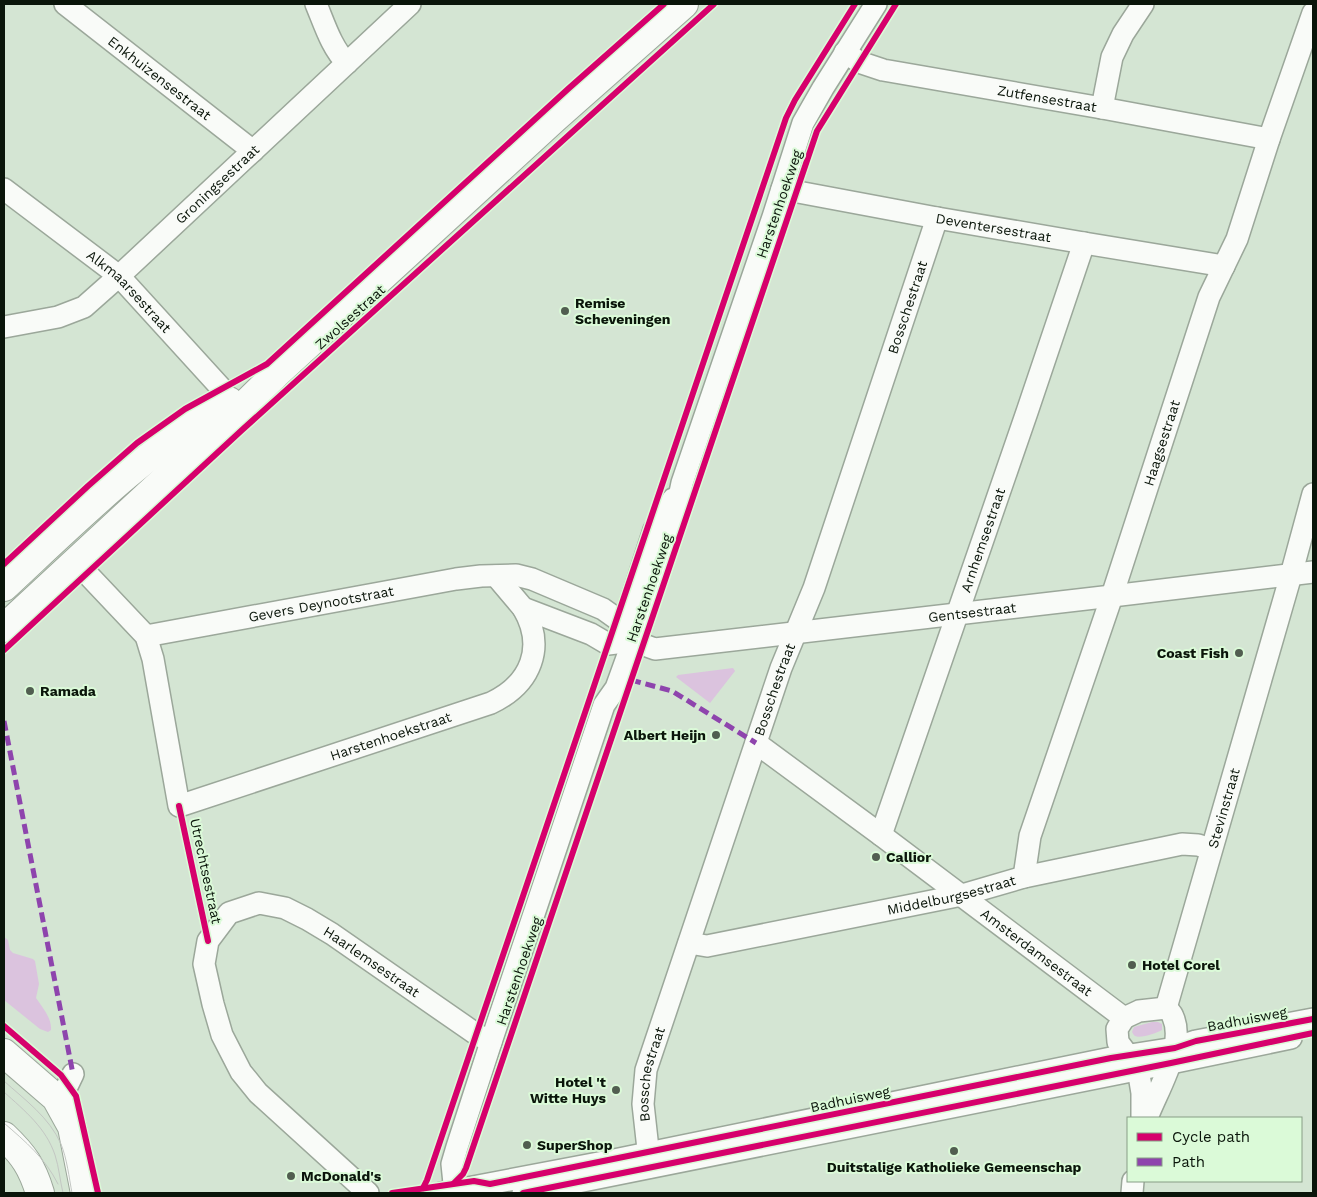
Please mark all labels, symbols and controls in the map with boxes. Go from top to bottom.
street label: Enkhuizensestraat [105,33,214,123]
street label: Zutfensestraat [996,82,1098,115]
street label: Groningsestraat [172,141,262,227]
street label: Harstenhoekweg [753,147,805,260]
street label: Deventersestraat [934,210,1053,245]
street label: Alkmaarsestraat [84,247,175,336]
street label: Bosschestraat [884,258,930,356]
street label: Zwolsestraat [312,281,388,352]
place label: Remise Scheveningen [575,295,670,327]
marker: Remise Scheveningen [559,305,571,317]
street label: Haagsestraat [1140,398,1183,488]
street label: Arnhemsestraat [957,486,1008,594]
street label: Harstenhoekweg [623,531,675,644]
street label: Gevers Deynootstraat [247,583,395,625]
street label: Gentsestraat [927,599,1017,625]
street label: Bosschestraat [751,641,798,738]
place label: Coast Fish [1157,645,1229,661]
marker: Coast Fish [1233,647,1245,659]
place label: Ramada [40,683,97,699]
marker: Ramada [24,685,36,697]
street label: Harstenhoekstraat [328,709,453,764]
place label: Albert Heijn [624,727,706,743]
marker: Albert Heijn [710,729,722,741]
street label: Stevinstraat [1205,766,1243,850]
street label: Utrechtsestraat [187,817,225,925]
place label: Callior [886,849,931,865]
marker: Callior [870,851,882,863]
street label: Middelburgsestraat [886,872,1018,918]
street label: Amsterdamsestraat [978,905,1096,999]
street label: Harstenhoekweg [493,914,545,1027]
street label: Haarlemsestraat [321,923,423,1000]
place label: Hotel Corel [1142,957,1220,973]
marker: Hotel Corel [1126,959,1138,971]
street label: Badhuisweg [1206,1003,1289,1035]
street label: Bosschestraat [635,1025,668,1123]
place label: Hotel 't Witte Huys [530,1074,607,1106]
street label: Badhuisweg [809,1083,892,1115]
marker: Hotel 't Witte Huys [610,1084,622,1096]
legend [1127,1117,1302,1182]
text: Cycle path [1172,1128,1250,1146]
place label: SuperShop [537,1137,613,1153]
marker: SuperShop [521,1139,533,1151]
marker: Duitstalige Katholieke Gemeenschap [948,1145,960,1157]
text: Path [1172,1153,1205,1171]
place label: Duitstalige Katholieke Gemeenschap [827,1159,1081,1175]
place label: McDonald's [301,1168,382,1184]
marker: McDonald's [285,1170,297,1182]

